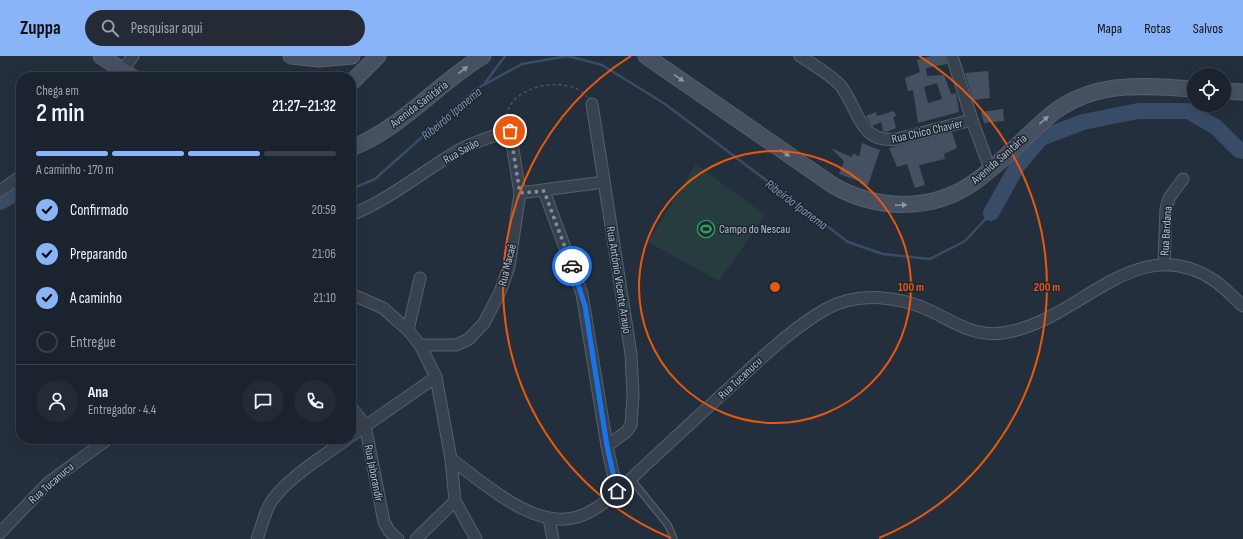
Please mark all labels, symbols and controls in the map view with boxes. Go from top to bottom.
search box [85,10,365,46]
text: Zuppa [20,17,61,40]
icon: search [99,17,121,39]
text: Pesquisar aqui [131,19,203,38]
text: Mapa [1097,20,1122,37]
text: Rotas [1144,20,1171,37]
text: Salvos [1193,20,1223,37]
one-way arrow [458,65,469,74]
map controls [1187,68,1231,112]
button: locate [1187,68,1231,112]
one-way arrow [673,74,684,82]
street label: Avenida Sanitária [386,77,452,132]
text: Chega em [36,83,79,99]
water label: Ribeirão Ipanema [418,83,486,144]
text: 21:27–21:32 [272,97,336,116]
text: 2 min [36,98,85,129]
pin [493,114,527,148]
one-way arrow [1039,115,1050,124]
street label: Rua Chico Chavier [890,116,965,147]
icon: bag [499,120,521,142]
street label: Avenida Sanitária [968,131,1031,188]
street label: Rua Saião [441,135,482,167]
one-way arrow [780,149,790,157]
text: A caminho · 170 m [36,162,114,178]
water label: Ribeirão Ipanema [762,176,831,234]
icon: check [36,199,58,221]
text: Confirmado [70,201,129,220]
one-way arrow [895,201,907,208]
text: 20:59 [312,202,336,218]
street label: Rua Bardana [1157,205,1176,256]
sports icon: Campo do Nescau [696,219,716,239]
place label: Campo do Nescau [719,222,790,237]
street label: Rua Antônio Vicente Araujo [603,225,634,335]
street label: Rua Macaé [495,242,520,288]
icon: check [36,243,58,265]
text: Preparando [70,245,127,264]
text: 21:06 [312,246,336,262]
courier [552,246,592,286]
icon: car [561,255,583,277]
centre of rings [768,280,782,294]
text: 100 m [898,280,924,295]
text: 200 m [1034,280,1060,295]
icon: check [36,287,58,309]
text: A caminho [70,289,122,308]
text: 21:10 [313,290,336,306]
text: Entregue [70,333,116,352]
street label: Rua Tucanucu [715,354,766,403]
button: person [36,380,78,422]
button: chat [242,380,284,422]
button: phone [294,380,336,422]
text: Ana [88,383,108,402]
text: Entregador · 4.4 [88,402,156,418]
street label: Rua Jaborandir [361,443,386,503]
street label: Rua Tucanucu [26,460,77,507]
pin [600,474,634,508]
icon: home [606,480,628,502]

